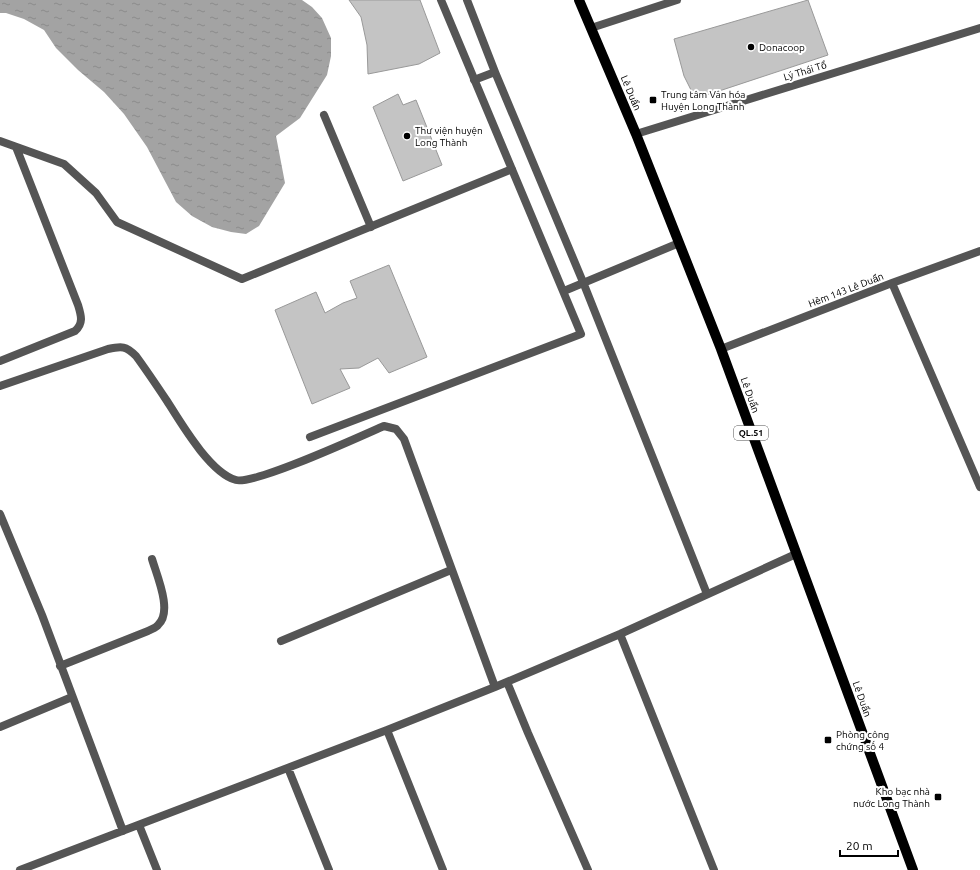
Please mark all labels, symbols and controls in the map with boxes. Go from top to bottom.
marker: Donacoop [746,42,756,52]
place label: Donacoop [759,42,805,53]
street label: Lý Thái Tổ [782,59,828,83]
street label: Lê Duẩn [619,74,643,112]
place label: Trung tâm Văn hóa Huyện Long Thành [661,89,745,113]
marker: Trung tâm Văn hóa Huyện Long Thành [648,95,658,105]
place label: Thư viện huyện Long Thành [415,125,483,148]
marker: Thư viện huyện Long Thành [402,131,412,141]
street label: Hẻm 143 Lê Duẩn [807,271,885,309]
street label: Lê Duẩn [739,376,761,414]
road number: QL.51 [734,426,768,440]
street label: Lê Duẩn [851,680,873,718]
place label: Phòng công chứng số 4 [836,729,889,752]
marker: Phòng công chứng số 4 [823,735,833,745]
place label: Kho bạc nhà nước Long Thành [853,786,930,809]
marker: Kho bạc nhà nước Long Thành [933,792,943,802]
scale bar [840,832,898,858]
text: 20 m [846,839,873,852]

